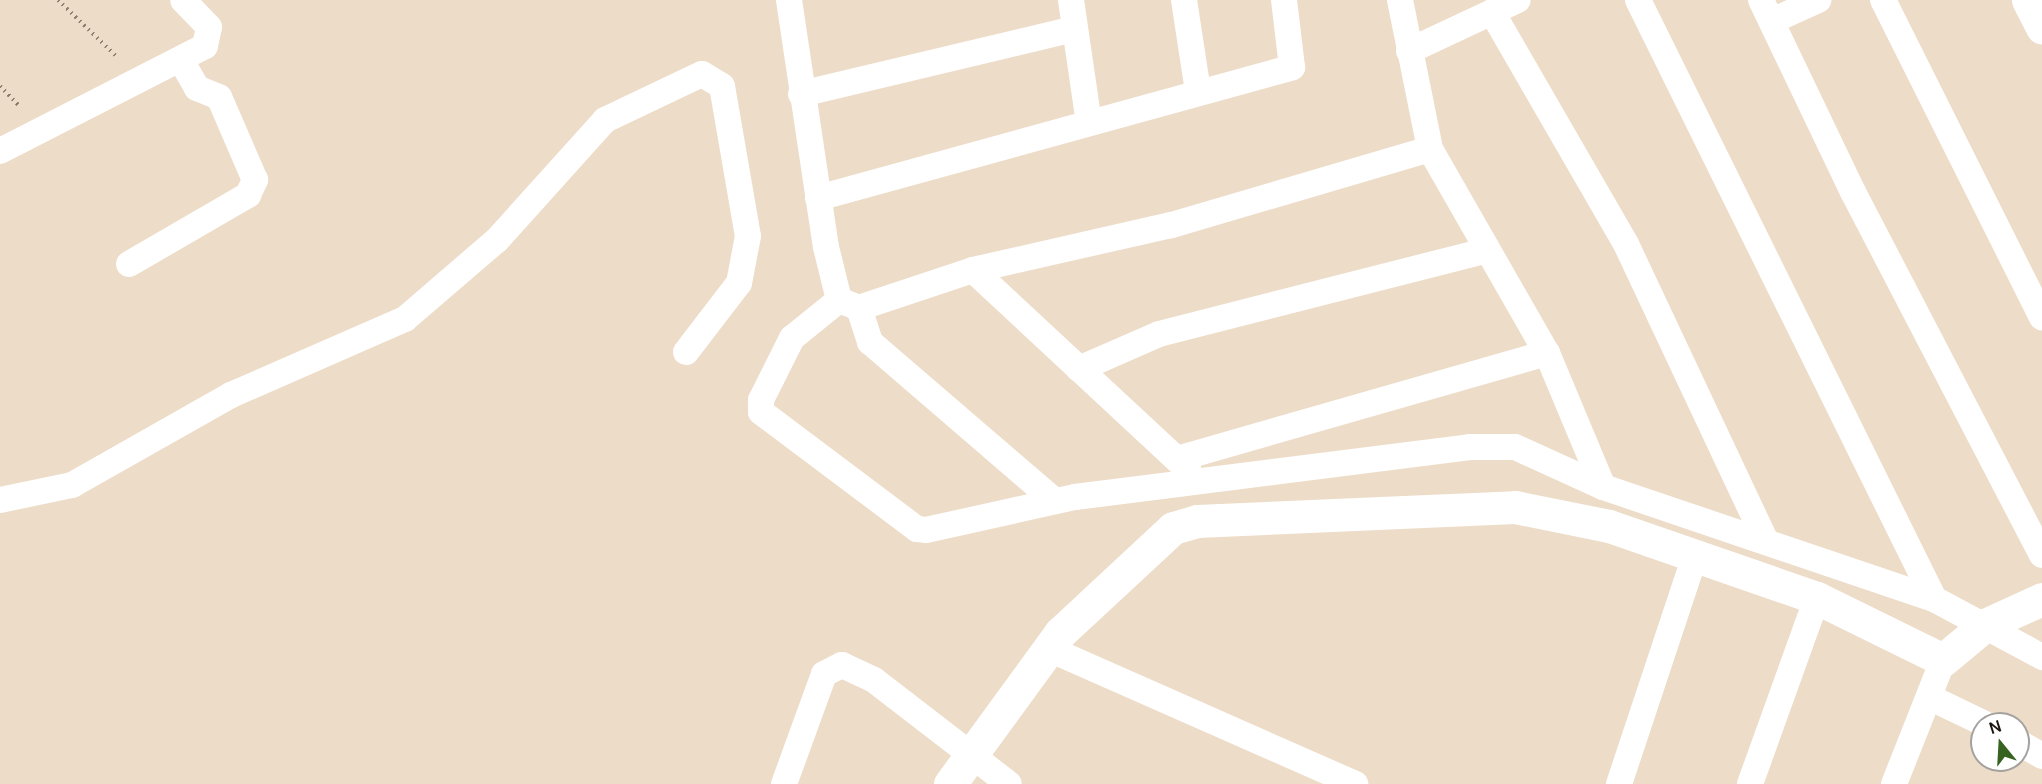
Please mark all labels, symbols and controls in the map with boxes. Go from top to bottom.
north arrow [1970,712,2030,772]
text: N [1986,715,2004,739]

